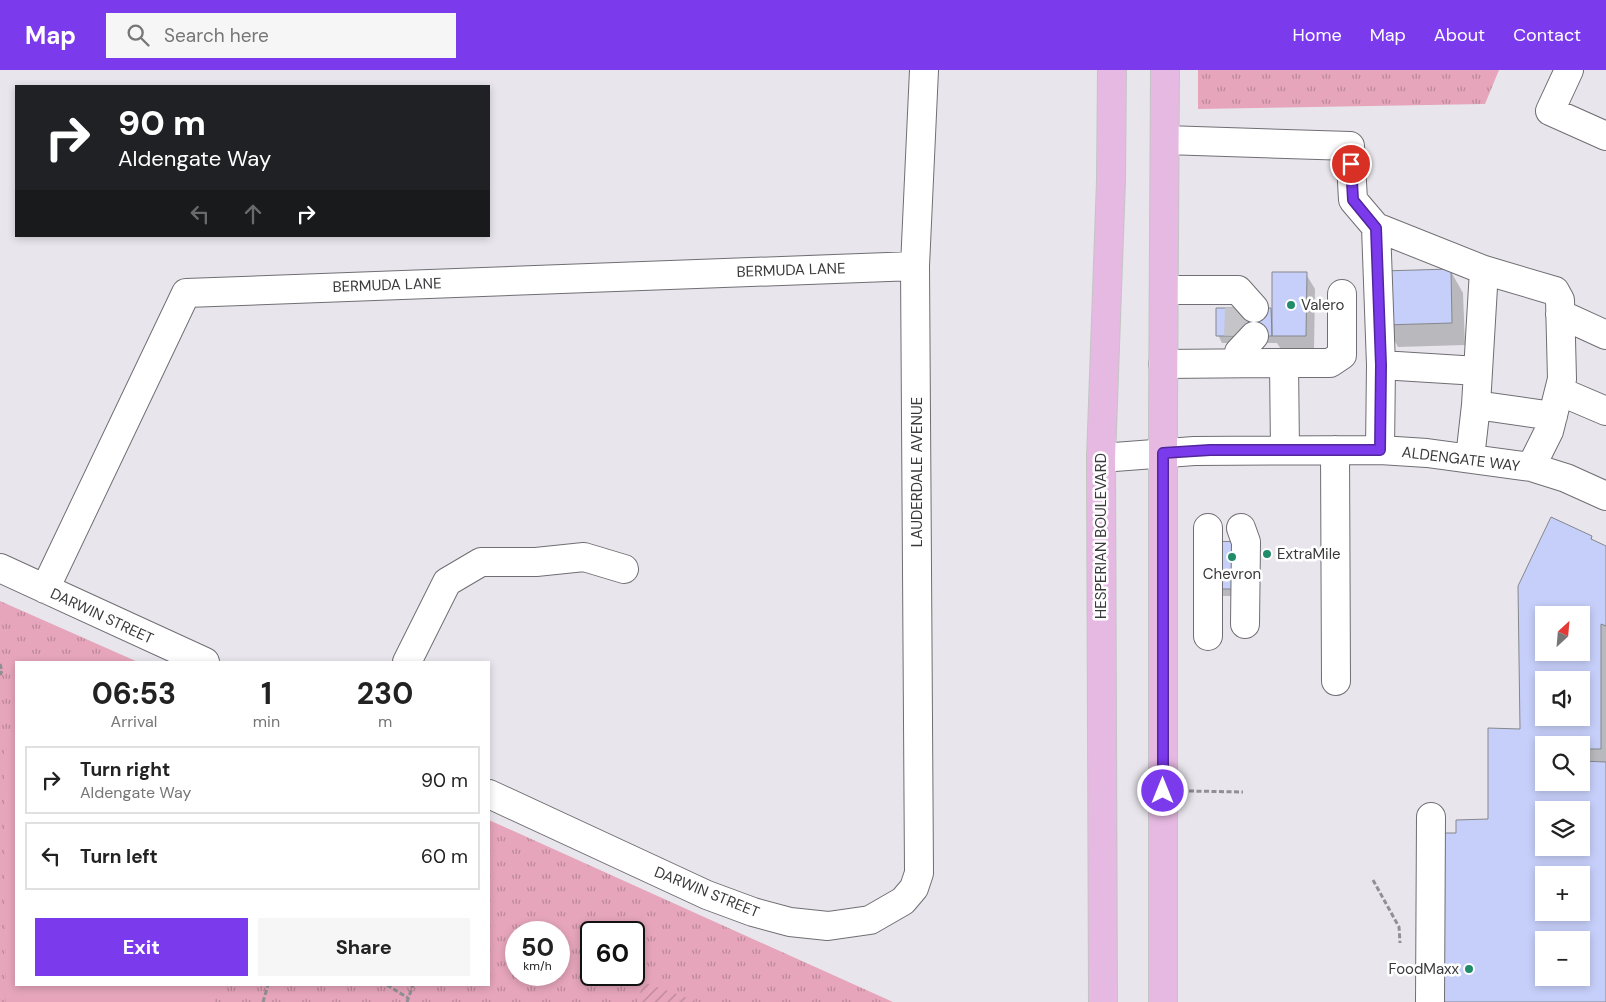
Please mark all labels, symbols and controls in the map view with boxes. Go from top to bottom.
search box [106,13,456,58]
text: Map [25,20,76,51]
icon: search [124,21,152,49]
text: Search here [164,23,269,48]
text: Home [1292,23,1342,47]
text: Map [1370,23,1406,47]
text: About [1434,23,1485,47]
text: Contact [1513,23,1581,47]
text: 90 m [118,100,206,146]
icon: right [35,105,100,170]
pin [1330,143,1372,185]
text: Aldengate Way [118,144,271,173]
icon: arrive [1337,150,1365,178]
icon: left [186,200,214,228]
icon: ahead [239,200,267,228]
icon: right [292,200,320,228]
street label: BERMUDA LANE [736,258,846,282]
street label: BERMUDA LANE [332,273,442,297]
place label: Valero [1301,295,1344,315]
marker: Valero [1285,299,1297,311]
street label: LAUDERDALE AVENUE [907,397,927,547]
street label: ALDENGATE WAY [1401,442,1522,476]
street label: HESPERIAN BOULEVARD [1091,453,1111,619]
place label: ExtraMile [1277,544,1341,564]
marker: ExtraMile [1261,548,1273,560]
marker: Chevron [1226,551,1238,563]
place label: Chevron [1203,564,1261,584]
street label: DARWIN STREET [47,583,157,649]
north arrow [1535,606,1590,661]
map controls [1535,606,1590,986]
button: sound [1535,671,1590,726]
text: 06:53 [92,674,176,713]
text: 1 [261,674,272,713]
text: 230 [357,674,413,713]
text: Arrival [111,711,157,732]
text: min [253,711,280,732]
text: m [378,711,392,732]
button: search [1535,736,1590,791]
text: Turn right [80,757,170,782]
position arrow [1136,764,1188,816]
icon: right [37,766,65,794]
text: 90 m [421,768,468,793]
text: Aldengate Way [80,782,191,803]
button: layers [1535,801,1590,856]
icon: left [37,842,65,870]
text: Turn left [80,844,158,869]
text: 60 m [421,844,468,869]
street label: DARWIN STREET [651,862,763,922]
button: + [1535,866,1590,921]
button: Exit [35,918,248,976]
button: Share [258,918,470,976]
speed limit sign: 60 [580,921,645,986]
text: 50 [521,931,554,964]
button: − [1535,931,1590,986]
text: km/h [523,958,552,974]
place label: FoodMaxx [1388,959,1460,979]
marker: FoodMaxx [1463,963,1475,975]

